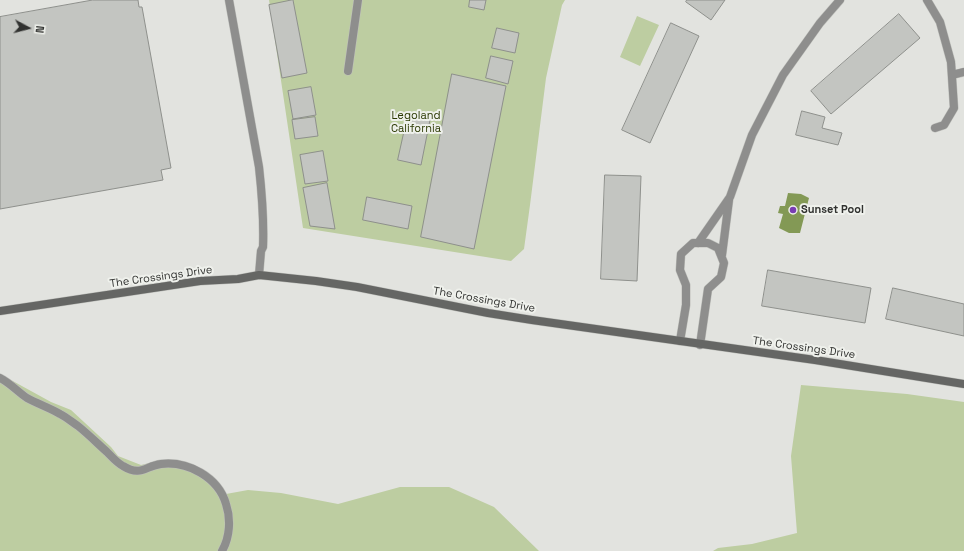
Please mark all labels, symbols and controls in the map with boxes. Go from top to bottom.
north arrow [8,8,48,48]
text: N [33,25,47,34]
park label: Legoland California [391,109,441,135]
place label: Sunset Pool [801,203,864,217]
marker: Sunset Pool [788,205,798,215]
street label: The Crossings Drive [109,263,213,291]
street label: The Crossings Drive [432,285,536,315]
street label: The Crossings Drive [752,334,856,362]

